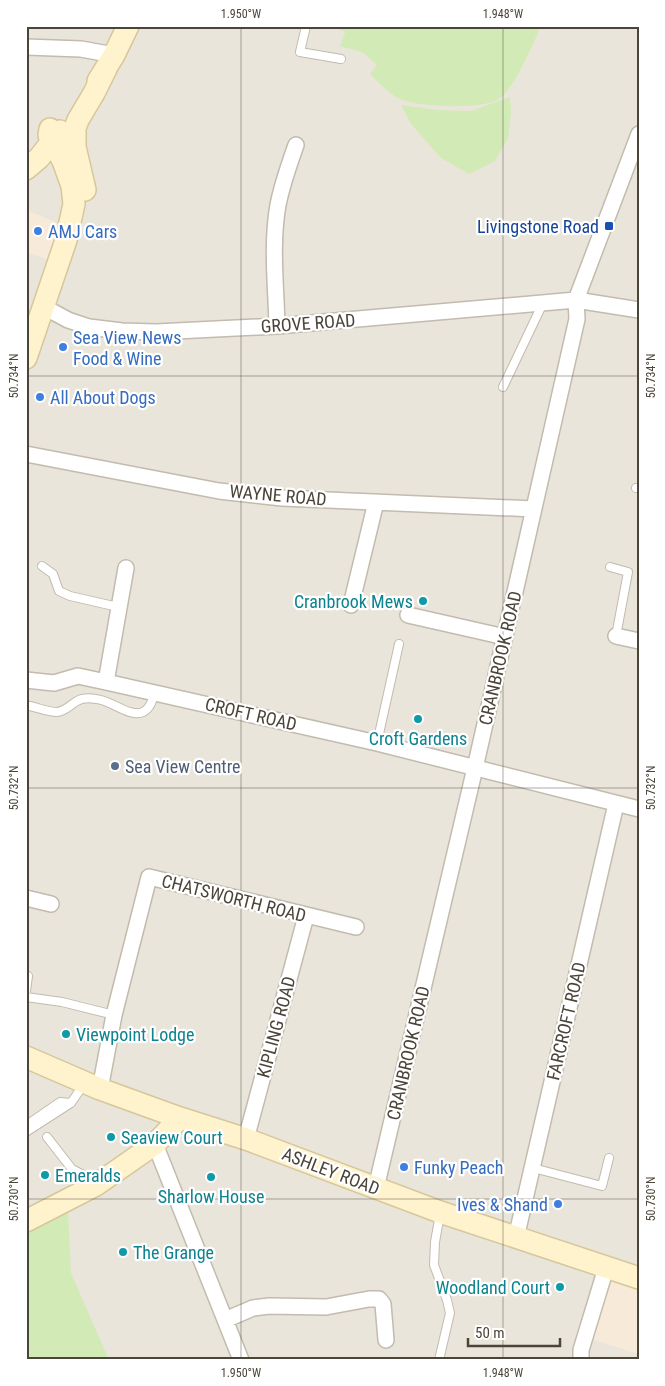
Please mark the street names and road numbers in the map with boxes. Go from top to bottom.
street label: GROVE ROAD [260,309,356,337]
street label: WAYNE ROAD [229,480,327,510]
street label: CRANBROOK ROAD [474,589,526,727]
street label: CROFT ROAD [203,693,299,735]
street label: CHATSWORTH ROAD [160,870,308,926]
street label: FARCROFT ROAD [542,960,590,1082]
street label: KIPLING ROAD [252,974,300,1080]
street label: CRANBROOK ROAD [382,984,434,1122]
street label: ASHLEY ROAD [279,1143,383,1199]

